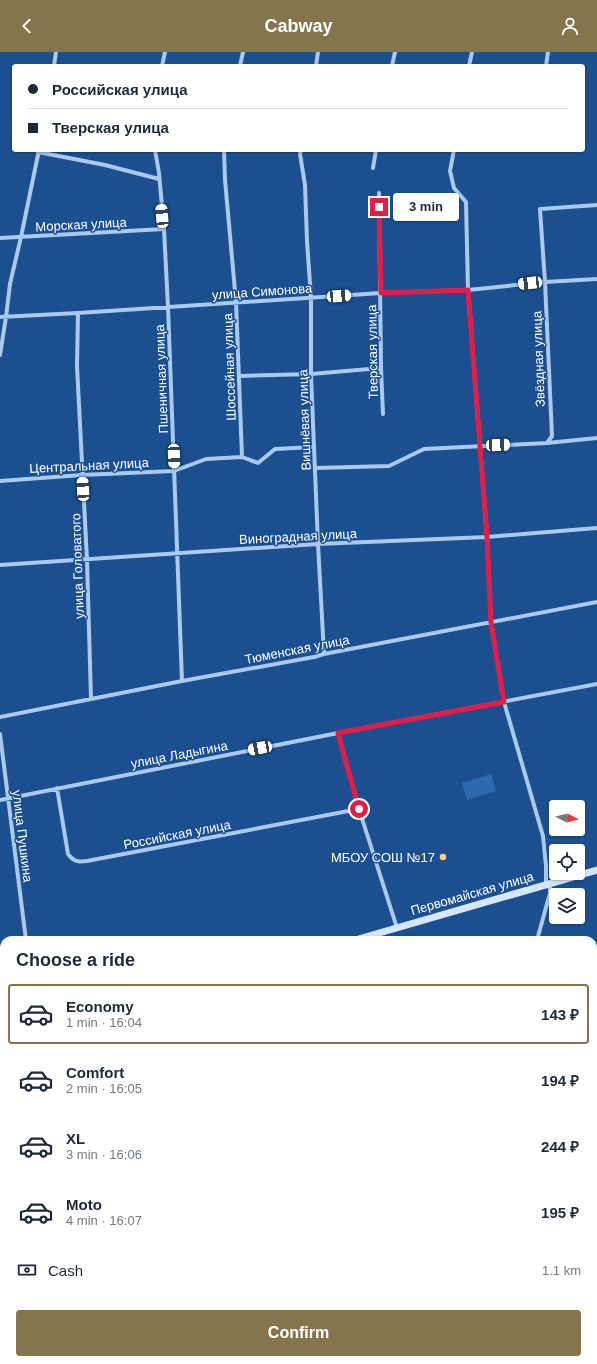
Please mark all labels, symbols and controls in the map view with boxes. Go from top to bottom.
icon: back [16,15,38,37]
icon: person [559,15,581,37]
text: Cabway [264,16,333,36]
text: Российская улица [52,81,187,98]
text: Тверская улица [52,119,169,136]
callout: 3 min [393,193,459,221]
route end [370,198,388,216]
text: 3 min [409,199,443,214]
car [155,204,169,228]
street label: Морская улица [35,215,128,234]
car [517,276,543,290]
street label: улица Симонова [211,280,313,302]
car [327,289,351,303]
street label: Тверская улица [364,304,381,399]
street label: Звёздная улица [529,310,548,407]
street label: Шоссейная улица [220,312,239,421]
street label: Пшеничная улица [152,323,171,434]
street label: Вишнёвая улица [295,368,314,471]
car [486,439,510,451]
car [168,444,180,468]
street label: Центральная улица [29,455,150,476]
car [76,477,90,501]
street label: улица Головатого [68,513,87,619]
street label: Виноградная улица [239,526,358,547]
street label: Тюменская улица [243,632,352,667]
street label: улица Ладыгина [129,738,230,771]
car [247,740,273,756]
street label: улица Пушкина [9,789,36,884]
route start [350,800,368,818]
north arrow [549,800,585,836]
map controls [549,800,585,924]
street label: Российская улица [122,817,233,852]
button: locate [549,844,585,880]
place label: МБОУ СОШ №17 [331,850,435,865]
marker: МБОУ СОШ №17 [438,852,448,862]
street label: Первомайская улица [409,869,536,918]
button: layers [549,888,585,924]
text: Choose a ride [16,950,135,970]
icon: car [18,996,54,1032]
text: Economy [66,998,134,1015]
text: 143 ₽ [541,1006,579,1023]
text: 1 min · 16:04 [66,1015,142,1030]
icon: car [18,1062,54,1098]
text: Comfort [66,1064,124,1081]
text: 194 ₽ [541,1072,579,1089]
text: 2 min · 16:05 [66,1081,142,1096]
icon: car [18,1128,54,1164]
text: XL [66,1130,85,1147]
text: 244 ₽ [541,1138,579,1155]
text: 3 min · 16:06 [66,1147,142,1162]
icon: car [18,1194,54,1230]
text: Moto [66,1196,102,1213]
text: 195 ₽ [541,1204,579,1221]
text: 4 min · 16:07 [66,1213,142,1228]
icon: cash [16,1259,38,1281]
text: Cash [48,1262,83,1279]
text: 1.1 km [542,1263,581,1278]
button: Confirm [16,1310,581,1356]

